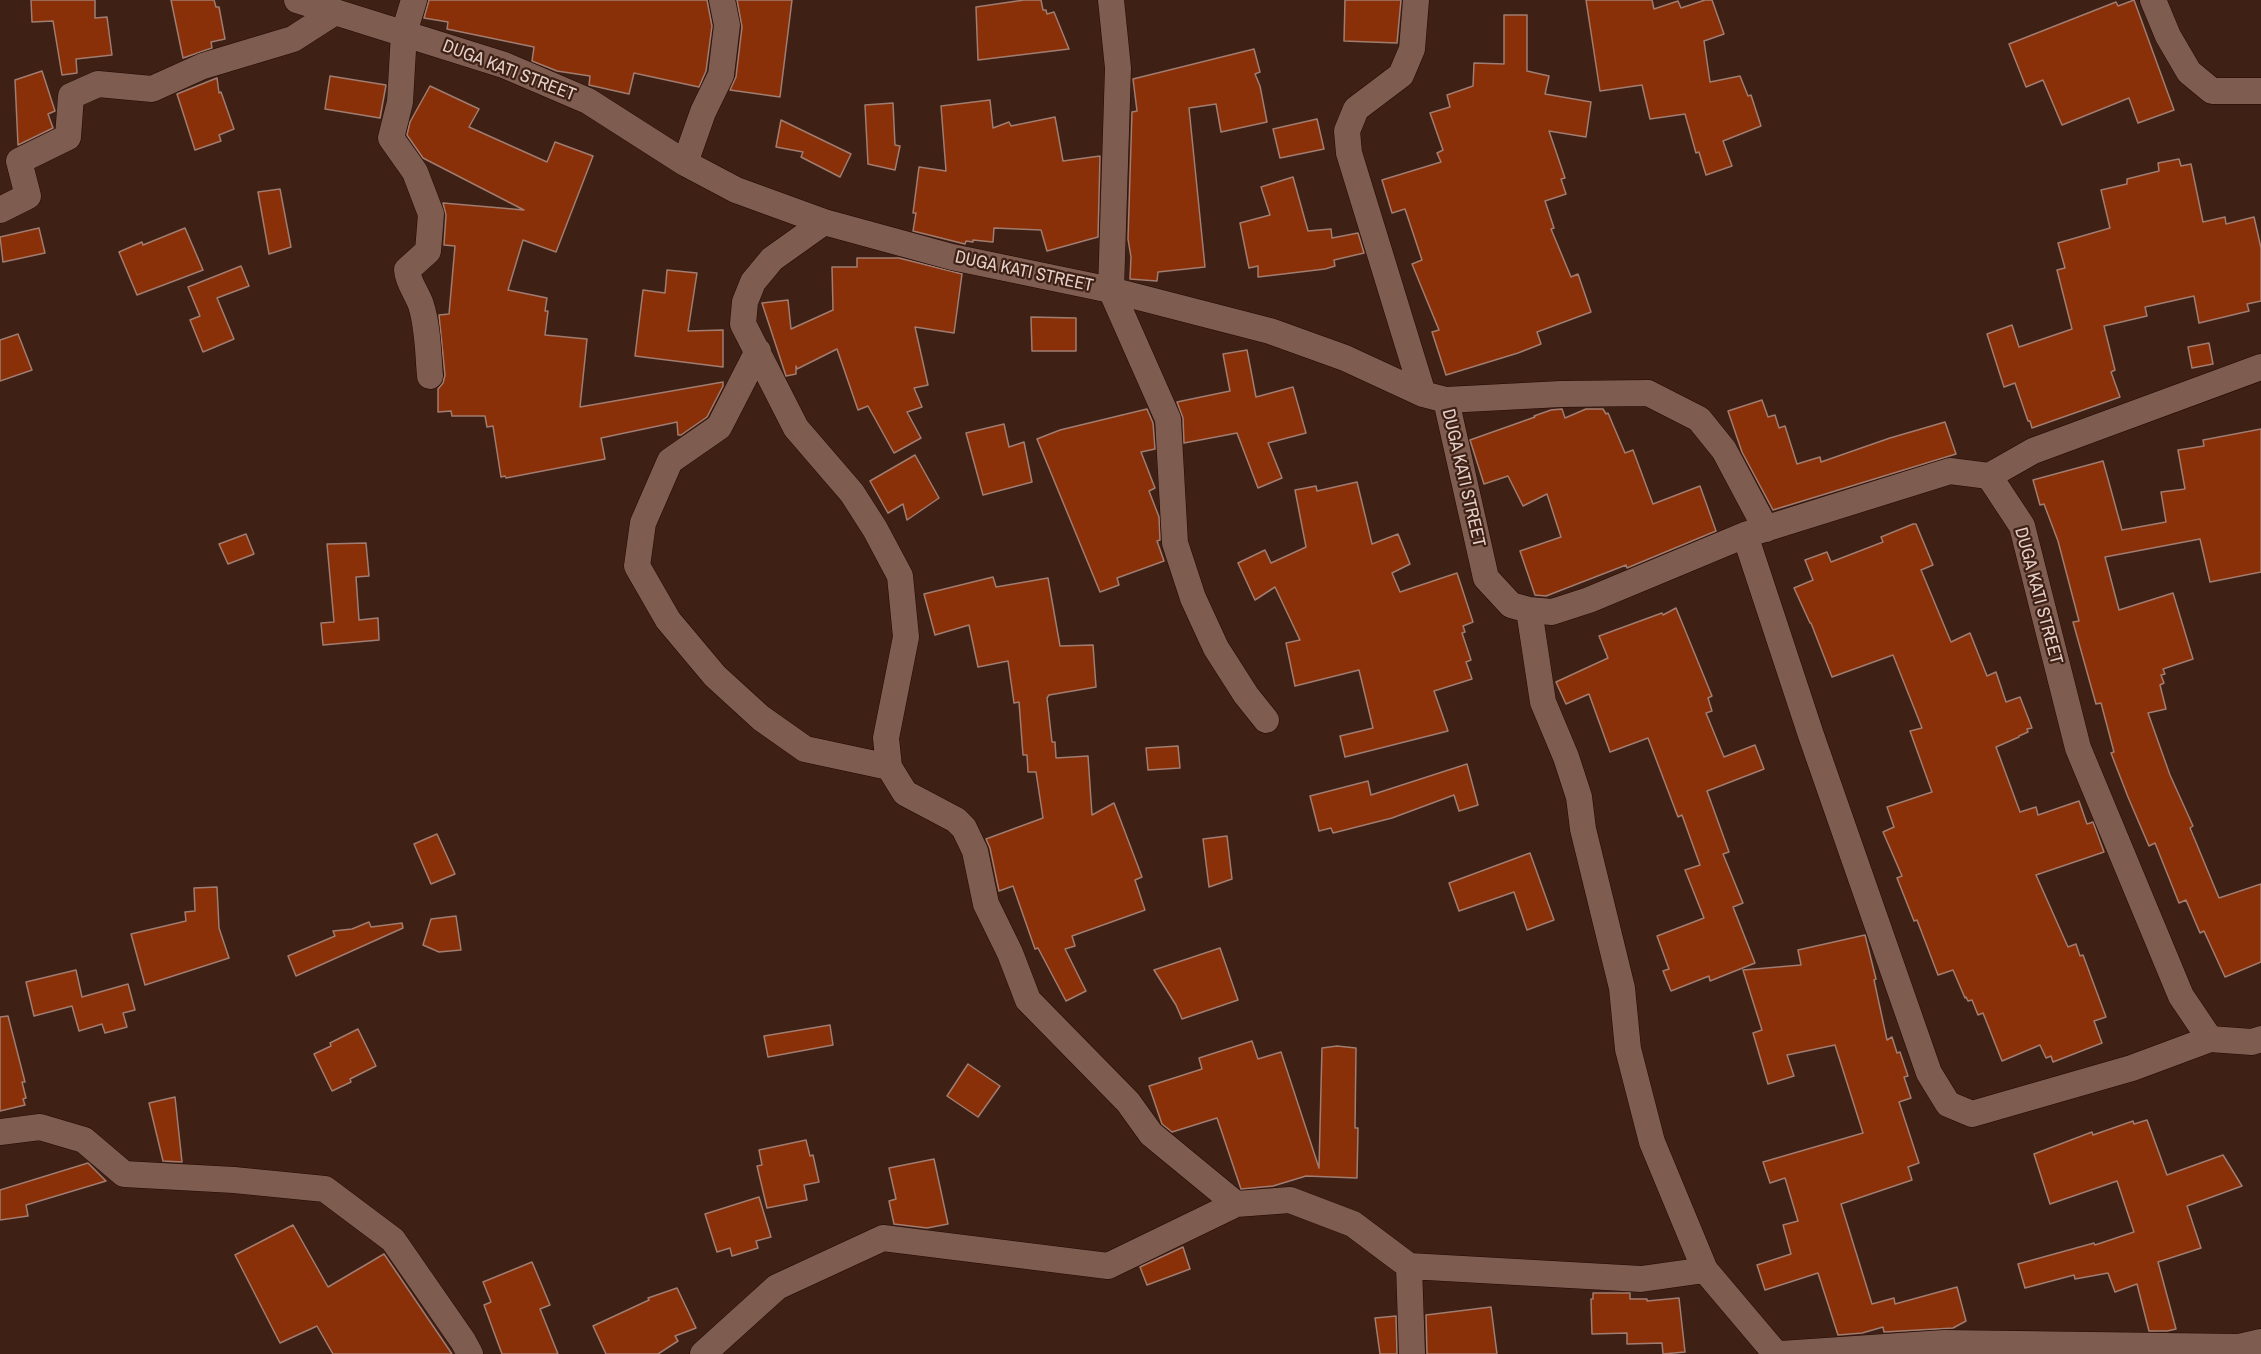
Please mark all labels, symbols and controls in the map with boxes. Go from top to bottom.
street label: DUGA KATI STREET [439,36,579,106]
street label: DUGA KATI STREET [953,247,1095,297]
street label: DUGA KATI STREET [1437,407,1489,549]
street label: DUGA KATI STREET [2009,525,2067,667]

